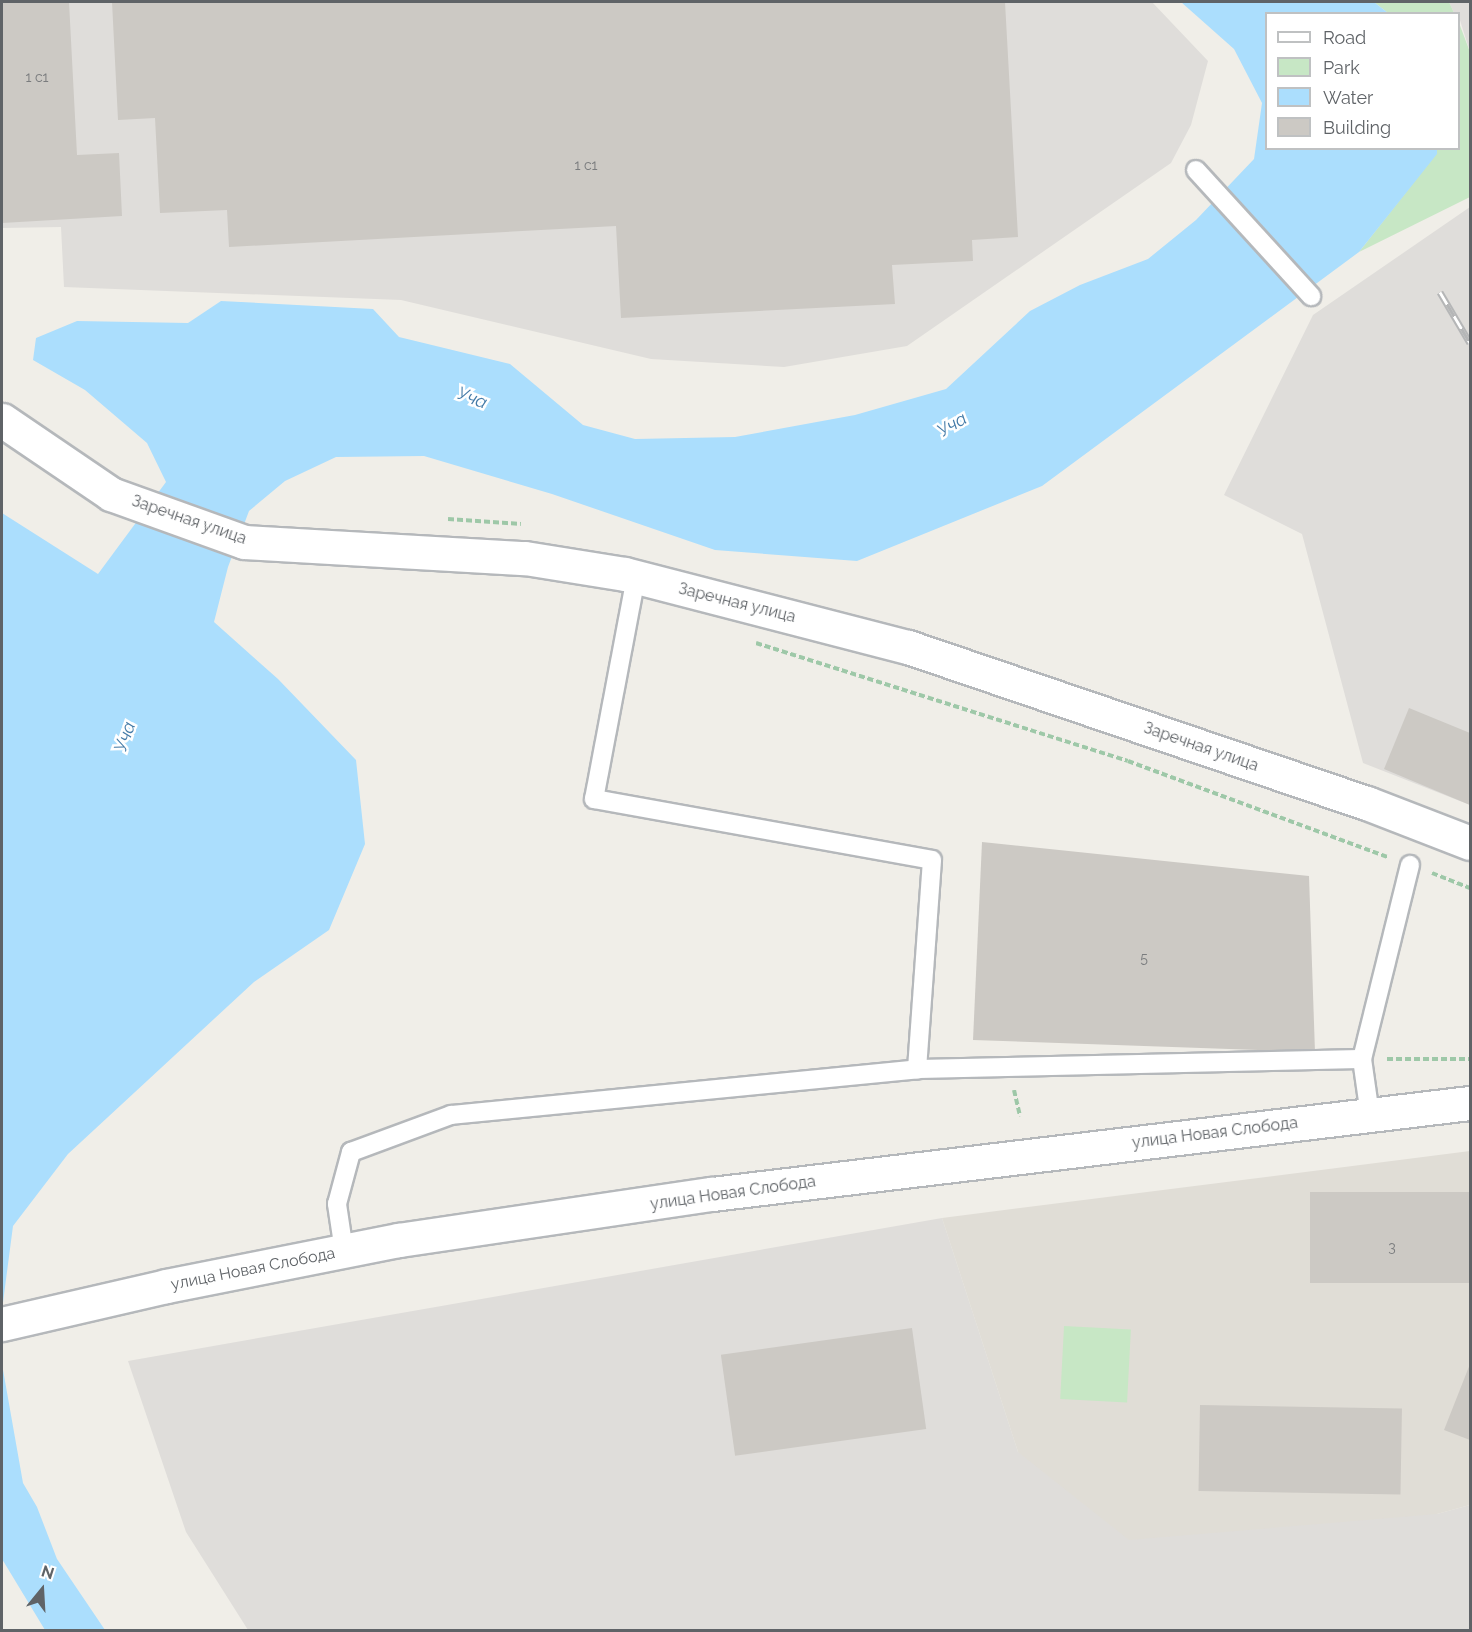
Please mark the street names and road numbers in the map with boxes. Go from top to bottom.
street label: Заречная улица [129,491,249,549]
street label: Заречная улица [676,579,798,627]
street label: Заречная улица [1141,718,1261,776]
street label: улица Новая Слобода [1131,1113,1299,1153]
street label: улица Новая Слобода [649,1172,817,1214]
street label: улица Новая Слобода [169,1244,337,1294]

